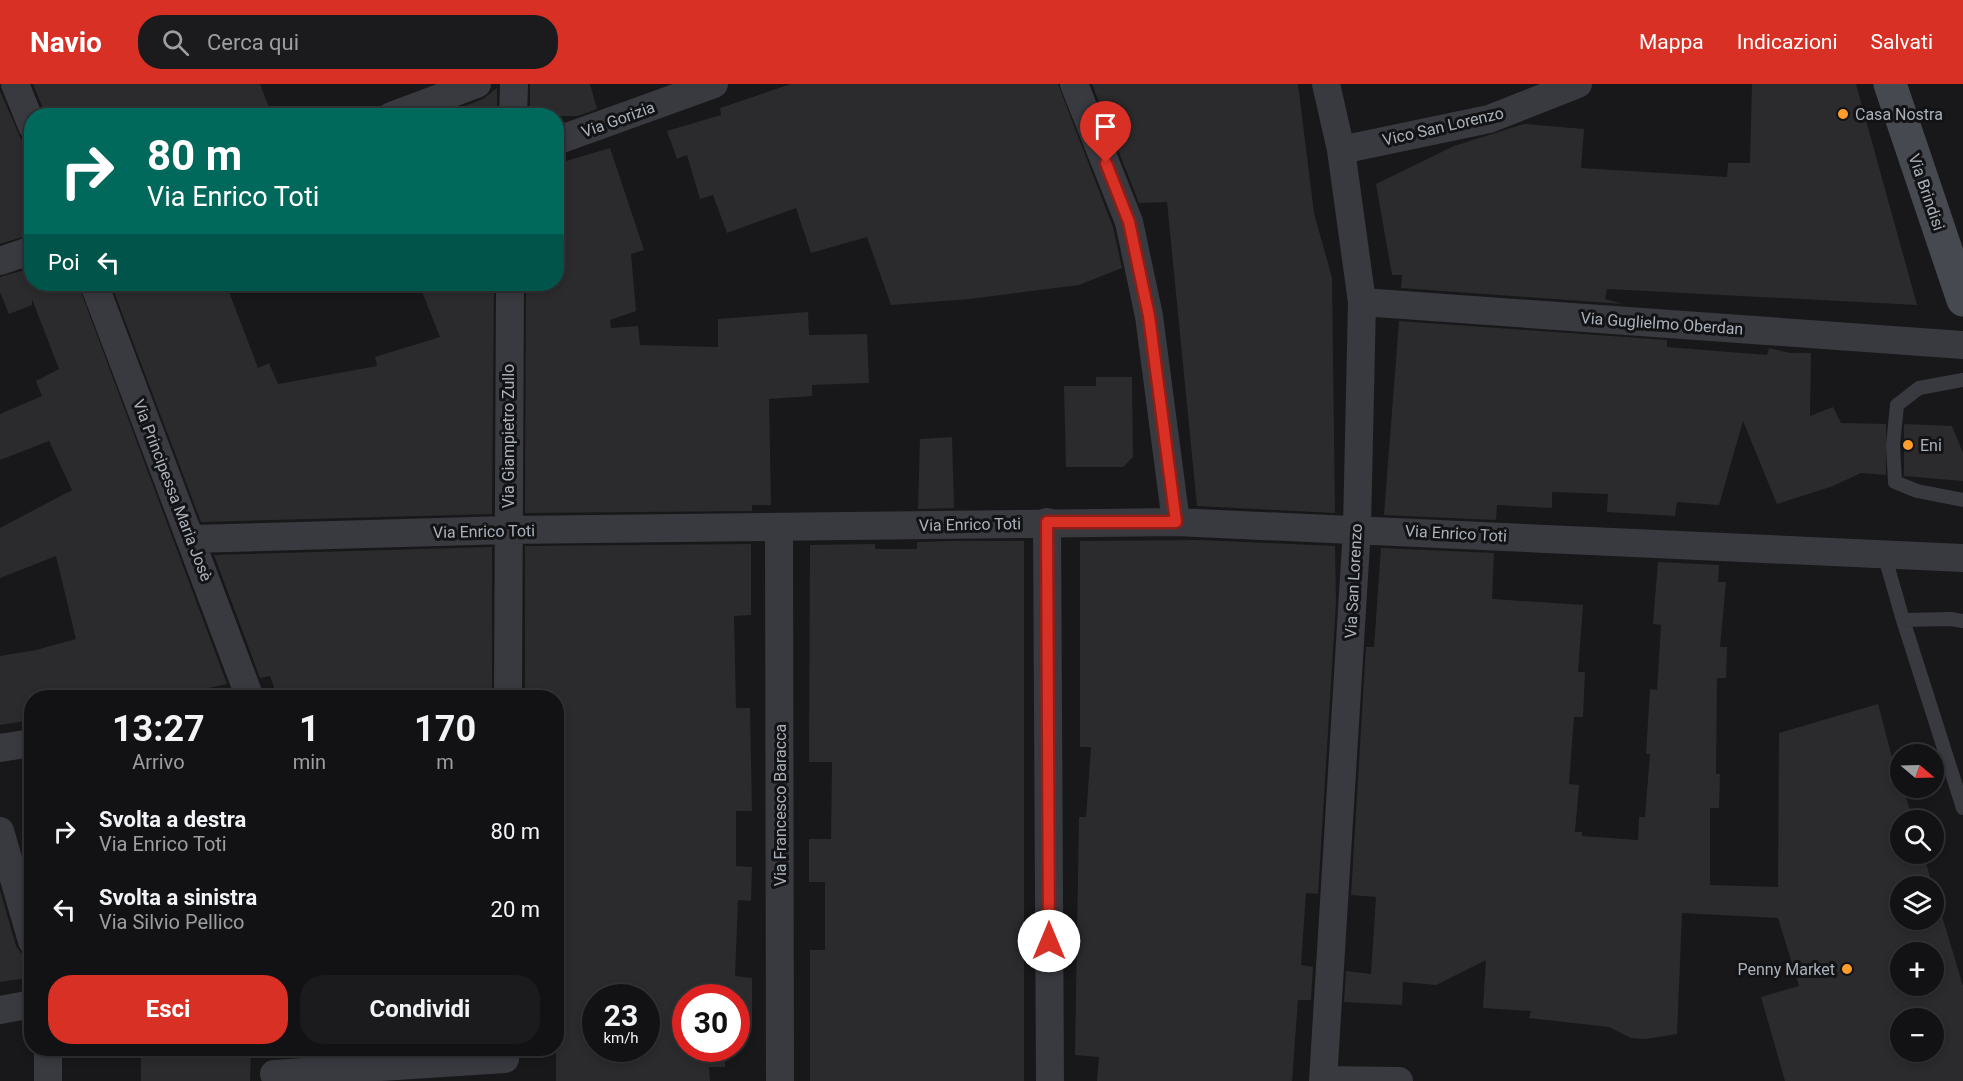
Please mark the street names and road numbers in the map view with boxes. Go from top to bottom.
street label: Via Gorizia [579,97,657,142]
street label: Vico San Lorenzo [1381,103,1506,150]
street label: Via Brindisi [1905,151,1949,233]
street label: Via Guglielmo Oberdan [1580,308,1744,339]
street label: Via Giampietro Zullo [499,364,518,508]
street label: Via Principessa Maria Josè [129,397,216,584]
street label: Via Enrico Toti [919,514,1021,535]
street label: Via Enrico Toti [433,521,535,542]
street label: Via Enrico Toti [1404,521,1507,546]
street label: Via San Lorenzo [1341,523,1366,639]
street label: Via Francesco Baracca [771,724,790,886]

